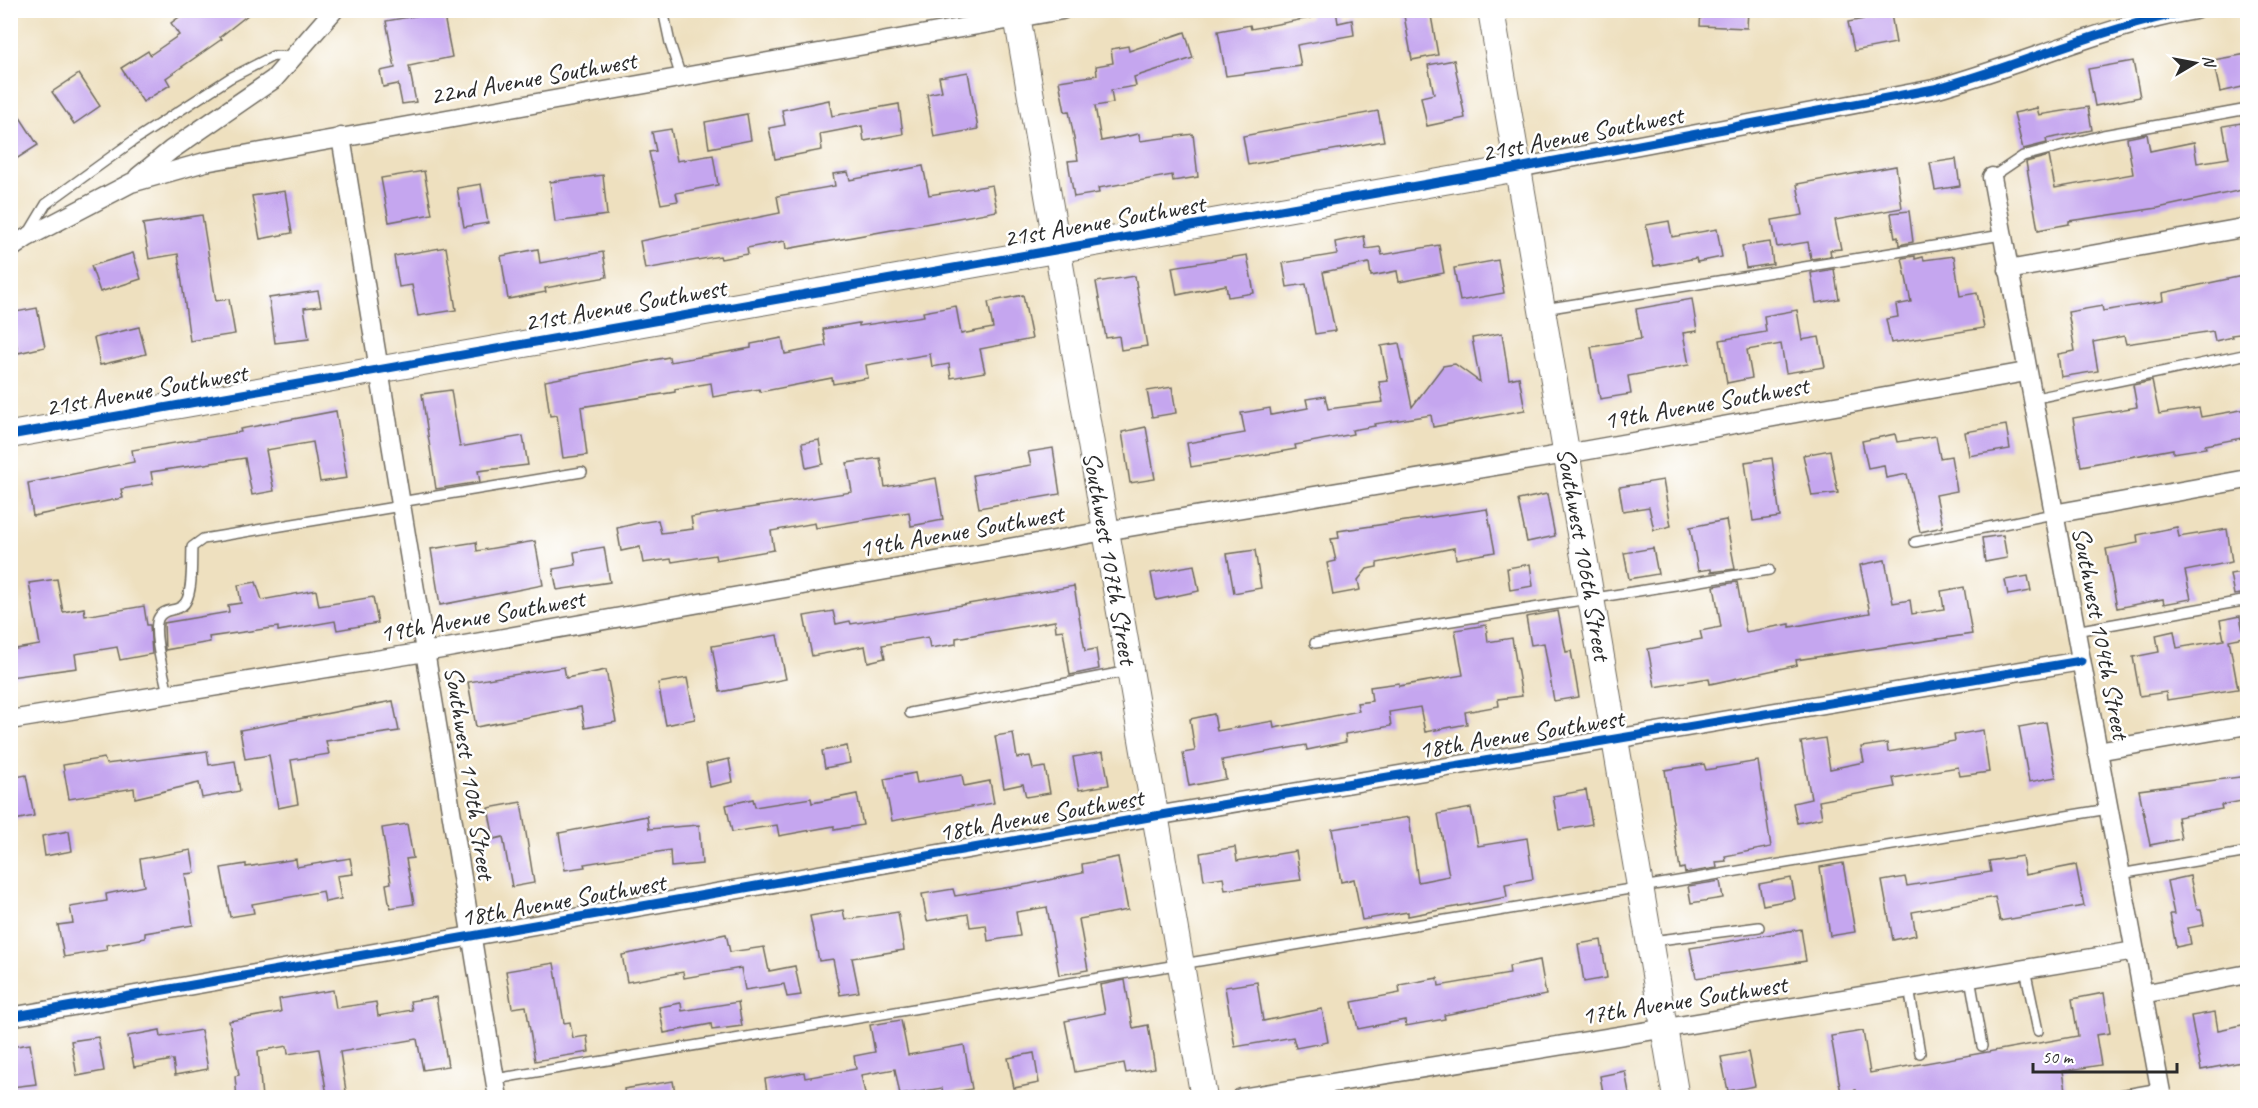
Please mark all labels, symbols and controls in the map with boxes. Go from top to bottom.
north arrow [2165,33,2225,93]
street label: 22nd Avenue Southwest [427,43,641,112]
text: N [2198,54,2220,70]
street label: 21st Avenue Southwest [1479,98,1688,170]
street label: 21st Avenue Southwest [1001,187,1210,255]
street label: 21st Avenue Southwest [522,271,731,339]
street label: 21st Avenue Southwest [43,356,252,424]
street label: 19th Avenue Southwest [1601,368,1813,437]
street label: Southwest 106th Street [1549,445,1619,665]
street label: Southwest 107th Street [1075,449,1145,669]
street label: 19th Avenue Southwest [856,496,1068,565]
street label: Southwest 104th Street [2064,524,2138,744]
street label: 19th Avenue Southwest [377,581,589,650]
street label: Southwest 110th Street [437,664,503,884]
street label: 18th Avenue Southwest [1416,701,1628,767]
street label: 18th Avenue Southwest [936,780,1148,849]
street label: 18th Avenue Southwest [458,865,670,934]
street label: 17th Avenue Southwest [1579,967,1791,1033]
scale bar [2033,1036,2177,1074]
text: 50 m [2042,1046,2075,1068]

